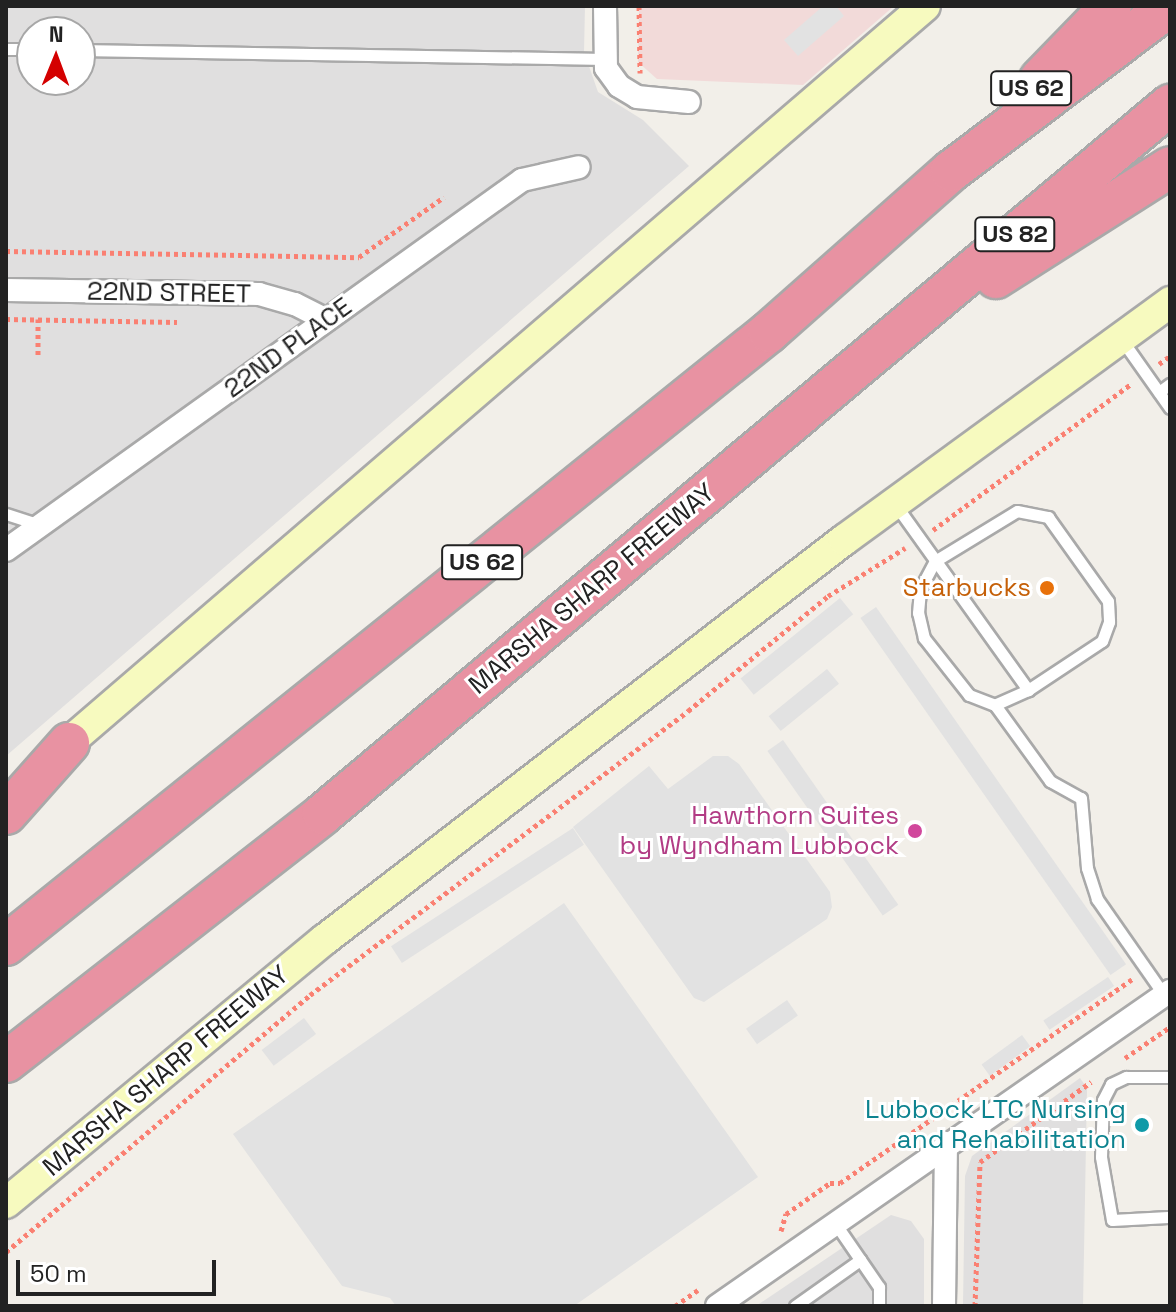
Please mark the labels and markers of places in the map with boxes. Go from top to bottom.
place label: Starbucks [903,572,1031,604]
marker: Starbucks [1038,579,1056,597]
place label: Hawthorn Suites by Wyndham Lubbock [619,800,899,862]
marker: Hawthorn Suites by Wyndham Lubbock [906,822,924,840]
place label: Lubbock LTC Nursing and Rehabilitation [865,1094,1126,1156]
marker: Lubbock LTC Nursing and Rehabilitation [1133,1116,1151,1134]

